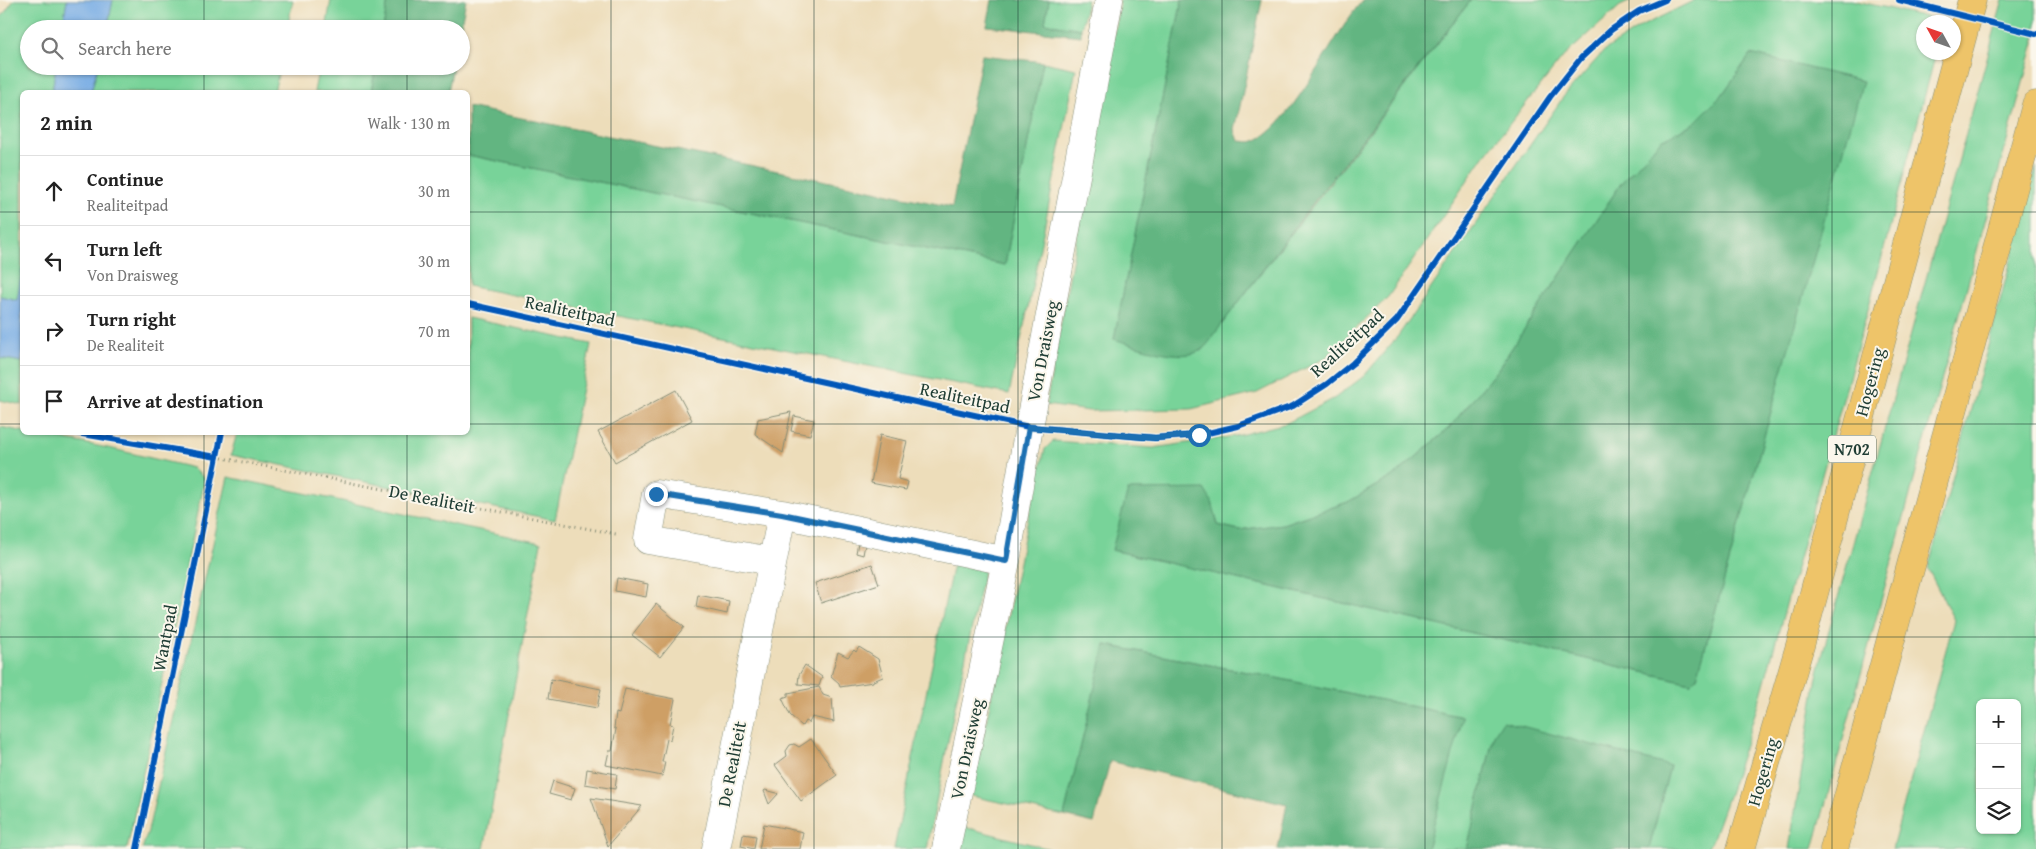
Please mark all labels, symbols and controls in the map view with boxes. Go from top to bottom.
north arrow [1916,15,1961,60]
search box [20,20,470,75]
icon: search [38,34,66,62]
text: Search here [78,34,172,62]
text: 2 min [40,107,92,138]
text: Walk · 130 m [367,111,450,135]
text: Continue [87,165,164,193]
icon: ahead [40,177,68,205]
text: 30 m [418,179,450,203]
text: Realiteitpad [87,193,168,217]
text: Turn left [87,235,162,263]
icon: left [40,247,68,275]
text: 30 m [418,249,450,273]
text: Von Draisweg [87,263,178,287]
street label: Realiteitpad [523,288,618,333]
street label: Von Draisweg [1019,298,1066,404]
street label: Realiteitpad [1304,302,1390,383]
text: Turn right [87,305,176,333]
icon: right [40,317,68,345]
text: 70 m [418,319,450,343]
text: De Realiteit [87,333,164,357]
street label: Hogering [1847,345,1892,419]
street label: Realiteitpad [918,375,1013,420]
icon: arrive [40,387,68,415]
text: Arrive at destination [87,387,263,415]
route start [1188,424,1211,447]
road number: N702 [1828,436,1876,462]
street label: De Realiteit [387,477,478,520]
route end [645,483,668,506]
street label: Wantpad [145,602,184,674]
street label: Von Draisweg [943,696,990,802]
map controls [1976,699,2021,834]
button: + [1976,699,2021,744]
street label: De Realiteit [710,718,753,809]
street label: Hogering [1740,734,1785,809]
button: − [1976,744,2021,789]
button: layers [1976,789,2021,834]

